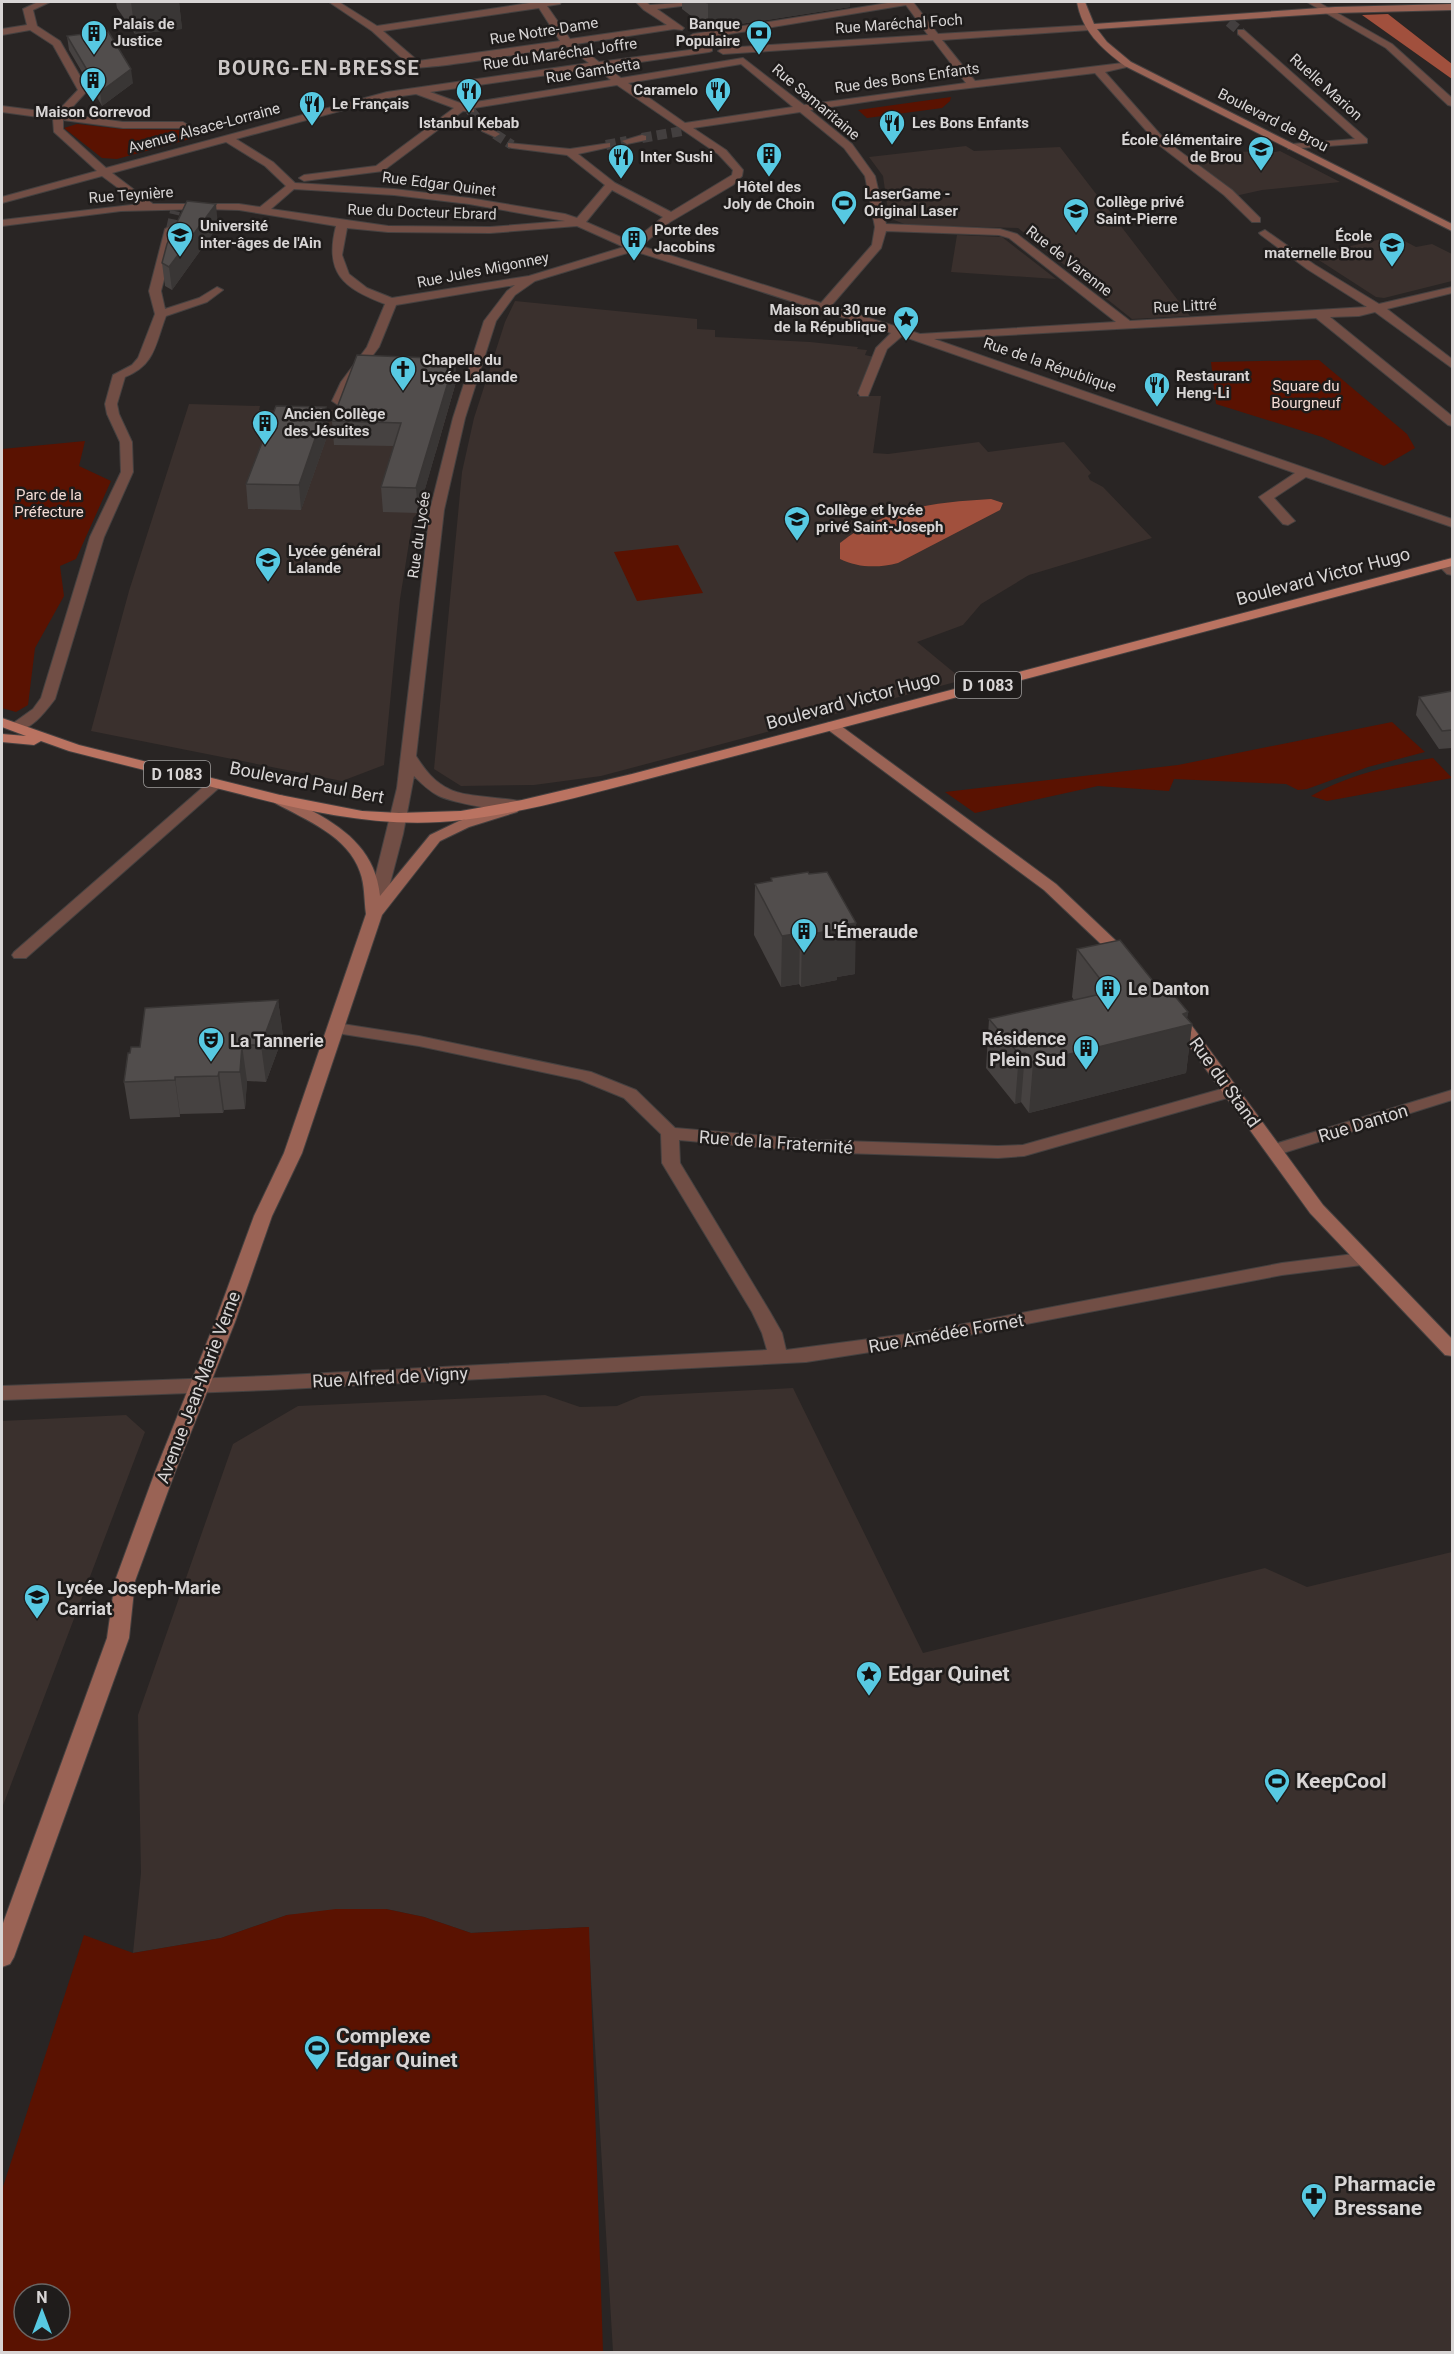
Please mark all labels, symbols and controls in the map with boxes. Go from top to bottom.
street label: Rue Maréchal Foch [835,11,963,37]
street label: Rue Notre-Dame [489,14,600,48]
place label: Palais de Justice [113,15,175,50]
place label: Banque Populaire [676,15,740,50]
building icon: Palais de Justice [79,18,109,56]
bank icon: Banque Populaire [744,18,774,56]
street label: Rue du Maréchal Joffre [482,34,638,74]
street label: Ruelle Marion [1286,50,1366,124]
street label: Rue Gambetta [545,55,641,87]
district label: BOURG-EN-BRESSE [218,56,420,80]
street label: Rue des Bons Enfants [834,59,980,97]
street label: Rue Samaritaine [768,60,864,144]
building icon: Maison Gorrevod [78,65,108,103]
restaurant icon: Caramelo [703,75,733,113]
restaurant icon: Istanbul Kebab [454,76,484,114]
place label: Caramelo [633,81,698,99]
street label: Boulevard de Brou [1215,84,1331,156]
restaurant icon: Le Français [297,89,327,127]
place label: Le Français [332,95,409,113]
street label: Avenue Alsace-Lorraine [126,99,282,157]
place label: Maison Gorrevod [35,103,151,121]
restaurant icon: Les Bons Enfants [877,108,907,146]
place label: Istanbul Kebab [419,114,519,132]
place label: Les Bons Enfants [912,114,1029,132]
place label: École élémentaire de Brou [1121,131,1242,166]
school or university icon: École élémentaire de Brou [1246,134,1276,172]
building icon: Hôtel des Joly de Choin [754,140,784,178]
restaurant icon: Inter Sushi [606,142,636,180]
place label: Inter Sushi [640,148,713,166]
street label: Rue Edgar Quinet [381,168,497,200]
place label: Hôtel des Joly de Choin [723,178,815,213]
street label: Rue Teynière [88,183,174,207]
place label: LaserGame - Original Laser [864,185,958,220]
sports icon: LaserGame - Original Laser [829,188,859,226]
place label: Collège privé Saint-Pierre [1096,193,1184,228]
school or university icon: Collège privé Saint-Pierre [1061,196,1091,234]
street label: Rue du Docteur Ebrard [347,200,497,224]
place label: Université inter-âges de l'Ain [200,217,321,252]
school or university icon: Université inter-âges de l'Ain [165,220,195,258]
place label: Porte des Jacobins [654,221,719,256]
street label: Rue de Varenne [1022,222,1116,300]
building icon: Porte des Jacobins [619,224,649,262]
place label: École maternelle Brou [1264,227,1372,262]
school or university icon: École maternelle Brou [1377,230,1407,268]
street label: Rue Jules Migonney [415,248,551,292]
street label: Rue Littré [1153,295,1217,317]
place label: Maison au 30 rue de la République [769,301,886,336]
place icon: Maison au 30 rue de la République [891,304,921,342]
street label: Rue de la République [981,334,1119,396]
place label: Chapelle du Lycée Lalande [422,351,517,386]
church icon: Chapelle du Lycée Lalande [388,354,418,392]
place label: Restaurant Heng-Li [1176,367,1250,402]
restaurant icon: Restaurant Heng-Li [1142,370,1172,408]
park label: Square du Bourgneuf [1271,377,1341,412]
place label: Ancien Collège des Jésuites [284,405,385,440]
building icon: Ancien Collège des Jésuites [250,408,280,446]
park label: Parc de la Préfecture [14,486,84,521]
street label: Rue du Lycée [404,490,434,580]
place label: Collège et lycée privé Saint-Joseph [816,501,943,536]
school or university icon: Collège et lycée privé Saint-Joseph [782,504,812,542]
place label: Lycée général Lalande [288,542,381,577]
street label: Boulevard Victor Hugo [1234,543,1412,609]
school or university icon: Lycée général Lalande [253,545,283,583]
street label: Boulevard Victor Hugo [764,667,942,733]
road number: D 1083 [955,672,1021,698]
street label: Boulevard Paul Bert [228,757,386,807]
road number: D 1083 [144,761,210,787]
building icon: L'Émeraude [789,916,819,954]
place label: L'Émeraude [824,921,918,942]
building icon: Le Danton [1093,973,1123,1011]
place label: Le Danton [1128,978,1209,999]
theatre icon: La Tannerie [196,1025,226,1063]
place label: Résidence Plein Sud [982,1028,1066,1070]
place label: La Tannerie [230,1030,324,1051]
building icon: Résidence Plein Sud [1071,1033,1101,1071]
street label: Rue du Stand [1185,1033,1265,1131]
street label: Rue Danton [1316,1099,1410,1147]
street label: Rue de la Fraternité [698,1126,854,1158]
street label: Avenue Jean-Marie Verne [152,1288,244,1486]
street label: Rue Amédée Fornet [867,1309,1025,1357]
street label: Rue Alfred de Vigny [312,1362,469,1392]
place label: Lycée Joseph-Marie Carriat [57,1577,221,1619]
school or university icon: Lycée Joseph-Marie Carriat [22,1582,52,1620]
place icon: Edgar Quinet [854,1659,884,1697]
place label: Edgar Quinet [888,1662,1010,1686]
sports icon: KeepCool [1262,1766,1292,1804]
place label: KeepCool [1296,1769,1387,1793]
place label: Complexe Edgar Quinet [336,2024,458,2072]
sports icon: Complexe Edgar Quinet [302,2033,332,2071]
place label: Pharmacie Bressane [1334,2172,1436,2220]
pharmacy icon: Pharmacie Bressane [1299,2181,1329,2219]
north arrow [12,2282,72,2342]
text: N [36,2288,48,2307]

